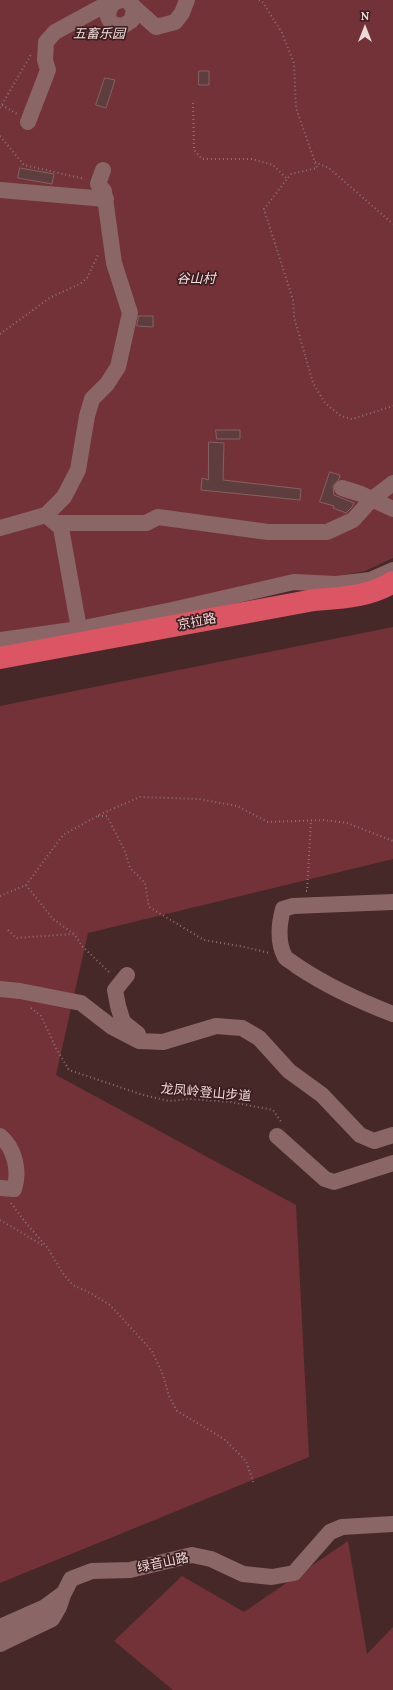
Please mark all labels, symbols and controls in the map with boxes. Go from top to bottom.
north arrow [345,8,385,48]
text: N [361,9,369,23]
park label: 五畜乐园 [73,26,125,42]
park label: 谷山村 [177,271,215,287]
street label: 京拉路 [176,611,218,633]
street label: 龙凤岭登山步道 [160,1081,252,1105]
street label: 绿音山路 [136,1550,190,1576]

